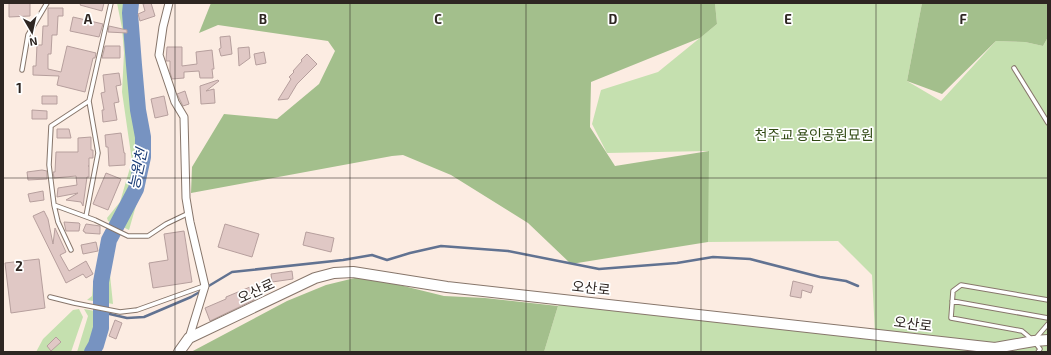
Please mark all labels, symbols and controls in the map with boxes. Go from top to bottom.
text: A [84,11,93,27]
text: B [259,11,267,27]
text: C [434,11,442,27]
text: D [609,11,618,27]
text: E [784,11,792,27]
text: F [959,11,967,27]
north arrow [12,12,52,52]
text: N [29,35,39,49]
text: 1 [16,80,22,96]
park label: 천주교 용인공원묘원 [754,126,874,143]
water label: 능원천 [124,145,151,191]
text: 2 [15,258,23,274]
street label: 오산로 [235,275,277,306]
street label: 오산로 [571,277,611,298]
street label: 오산로 [893,313,933,334]

